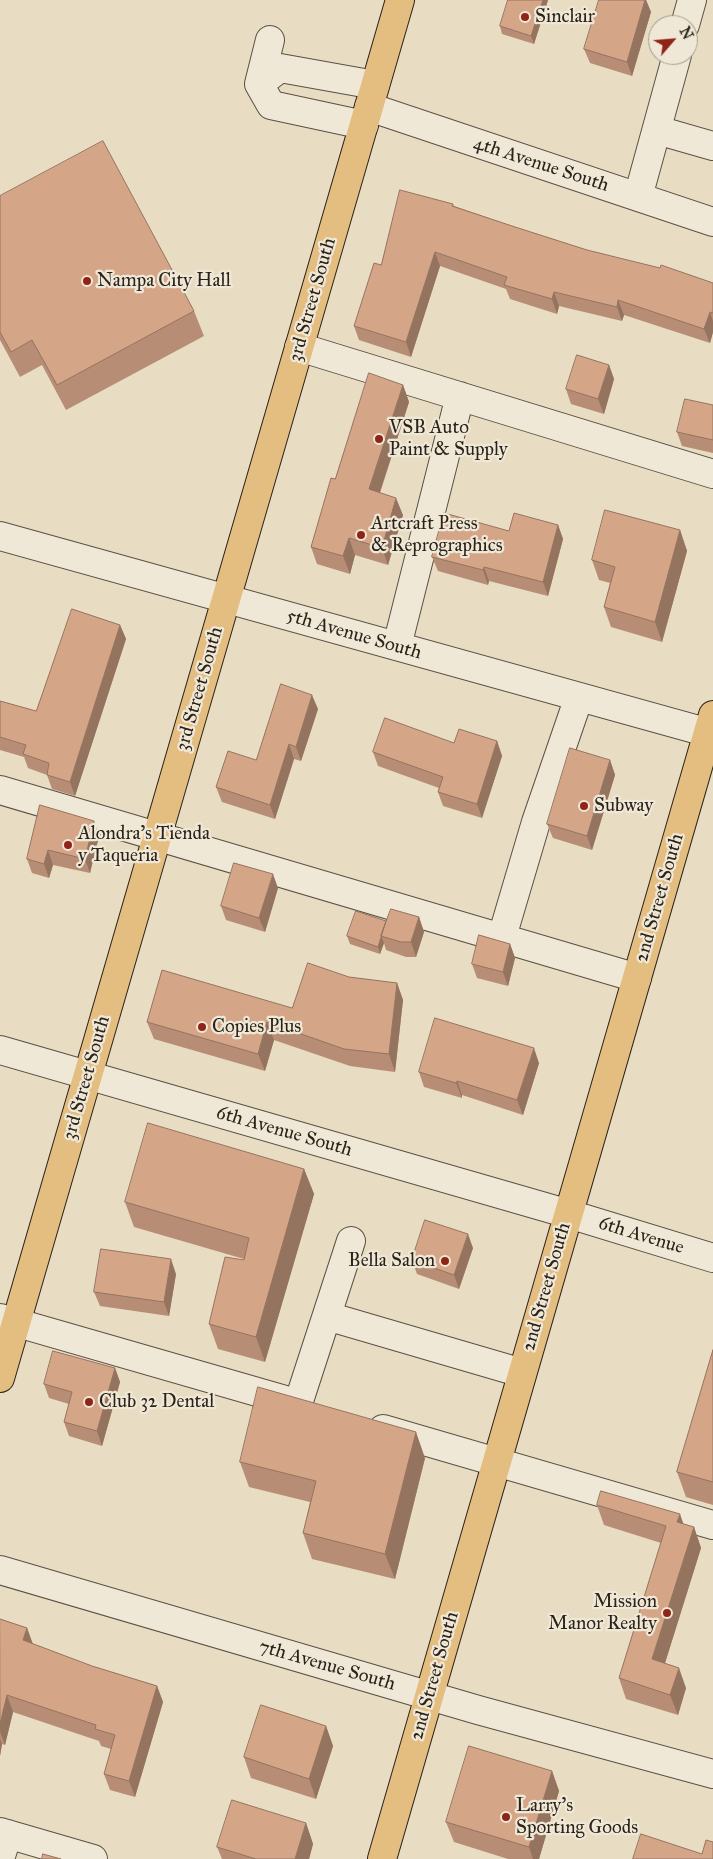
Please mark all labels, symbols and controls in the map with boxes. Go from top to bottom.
place label: Sinclair [535,6,595,28]
marker: Sinclair [519,11,531,23]
north arrow [648,15,698,65]
text: N [676,24,696,43]
street label: 4th Avenue South [470,132,612,198]
street label: 3rd Street South [284,236,342,364]
place label: Nampa City Hall [97,270,231,292]
marker: Nampa City Hall [81,275,93,287]
place label: VSB Auto Paint & Supply [389,417,508,461]
marker: VSB Auto Paint & Supply [373,433,385,445]
place label: Artcraft Press & Reprographics [371,513,503,557]
marker: Artcraft Press & Reprographics [355,529,367,541]
street label: 5th Avenue South [284,605,424,665]
street label: 3rd Street South [171,625,229,753]
place label: Subway [594,795,653,817]
marker: Subway [578,800,590,812]
place label: Alondra's Tienda y Taqueria [78,823,210,867]
street label: 2nd Street South [631,831,689,965]
marker: Alondra's Tienda y Taqueria [62,839,74,851]
street label: 3rd Street South [58,1014,116,1142]
place label: Copies Plus [212,1016,301,1038]
marker: Copies Plus [196,1021,208,1033]
street label: 6th Avenue South [213,1102,355,1162]
street label: 6th Avenue [596,1212,686,1260]
street label: 2nd Street South [518,1220,576,1354]
place label: Bella Salon [348,1250,435,1272]
marker: Bella Salon [439,1255,451,1267]
place label: Club 32 Dental [99,1391,214,1413]
marker: Club 32 Dental [83,1396,95,1408]
place label: Mission Manor Realty [548,1591,657,1635]
marker: Mission Manor Realty [661,1607,673,1619]
street label: 2nd Street South [406,1609,464,1743]
street label: 7th Avenue South [256,1636,398,1696]
place label: Larry's Sporting Goods [516,1795,638,1839]
marker: Larry's Sporting Goods [500,1811,512,1823]

